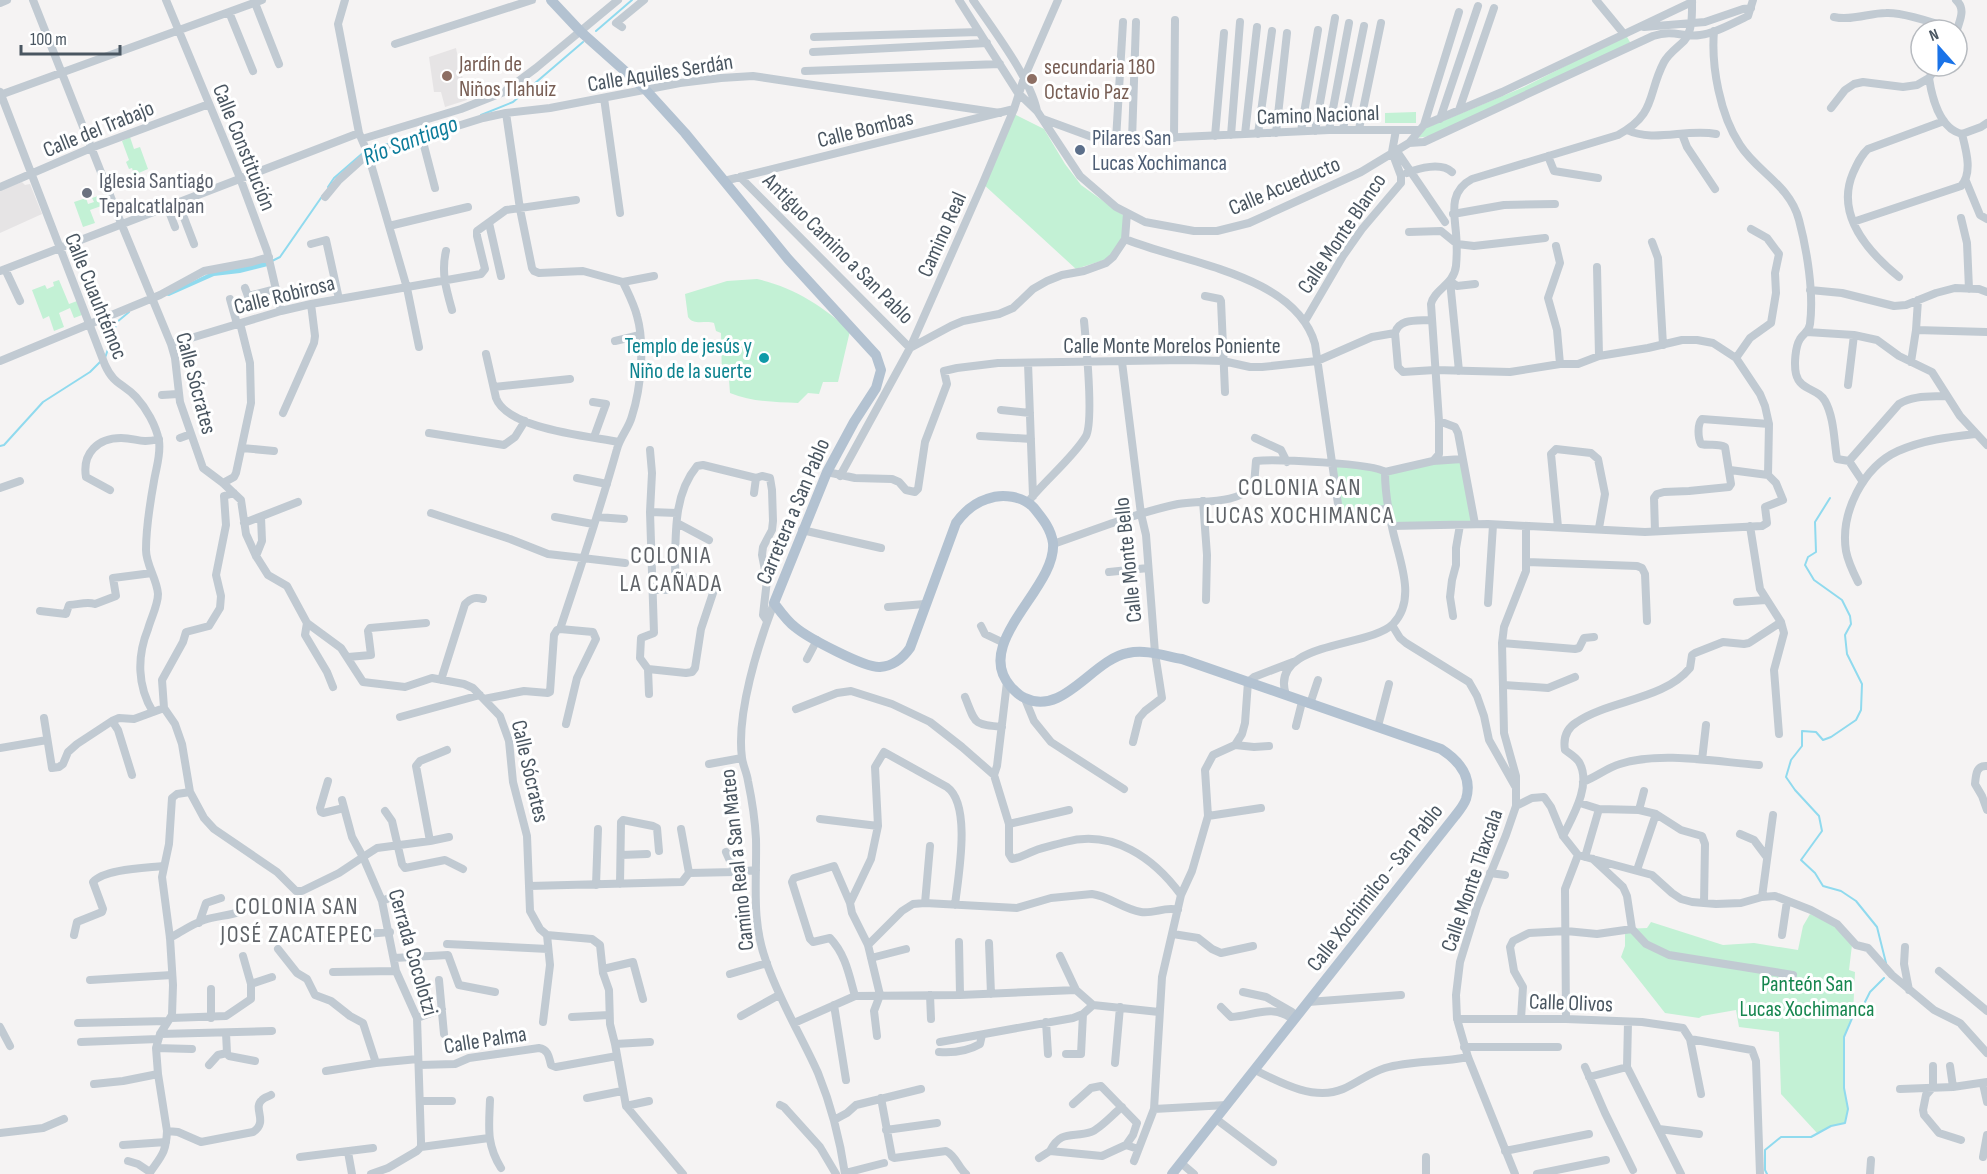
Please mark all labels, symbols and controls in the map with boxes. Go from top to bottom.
scale bar [21,18,120,56]
north arrow [1909,18,1969,78]
text: N [1927,25,1942,46]
text: 100 m [30,29,67,50]
street label: Calle Aquiles Serdán [585,49,735,98]
place label: Jardín de Niños Tlahuiz [458,51,556,103]
place label: secundaria 180 Octavio Paz [1044,54,1155,106]
marker: Jardín de Niños Tlahuiz [440,69,454,83]
marker: secundaria 180 Octavio Paz [1025,72,1039,86]
street label: Calle Constitución [206,80,281,215]
street label: Calle del Trabajo [39,95,158,164]
street label: Camino Nacional [1256,100,1380,131]
street label: Calle Bombas [815,105,916,154]
water label: Río Santiago [359,109,462,172]
place label: Pilares San Lucas Xochimanca [1092,125,1227,177]
marker: Pilares San Lucas Xochimanca [1073,143,1087,157]
street label: Calle Acueducto [1225,151,1344,222]
street label: Antiguo Camino a San Pablo [756,167,919,330]
place label: Iglesia Santiago Tepalcatlalpan [99,168,214,220]
street label: Calle Monte Blanco [1292,168,1392,299]
marker: Iglesia Santiago Tepalcatlalpan [80,186,94,200]
street label: Camino Real [912,188,973,281]
street label: Calle Cuauhtémoc [58,229,133,364]
street label: Calle Robirosa [231,270,338,321]
street label: Calle Sócrates [169,330,222,437]
place label: Templo de jesús y Niño de la suerte [624,333,753,385]
street label: Calle Monte Morelos Poniente [1063,333,1281,360]
marker: Templo de jesús y Niño de la suerte [757,351,771,365]
street label: Carretera a San Pablo [751,435,836,589]
district label: COLONIA SAN LUCAS XOCHIMANCA [1205,473,1395,530]
street label: Calle Monte Bello [1108,496,1148,624]
district label: COLONIA LA CAÑADA [620,541,722,598]
street label: Calle Sócrates [505,718,554,825]
street label: Camino Real a San Mateo [715,768,760,952]
street label: Calle Xochimilco - San Pablo [1301,799,1449,977]
street label: Calle Monte Tlaxcala [1435,806,1509,955]
street label: Cerrada Cocolotzi [382,886,444,1019]
district label: COLONIA SAN JOSÉ ZACATEPEC [219,892,374,949]
park label: Panteón San Lucas Xochimanca [1740,971,1874,1023]
street label: Calle Olivos [1528,989,1614,1018]
street label: Calle Palma [442,1021,529,1060]

